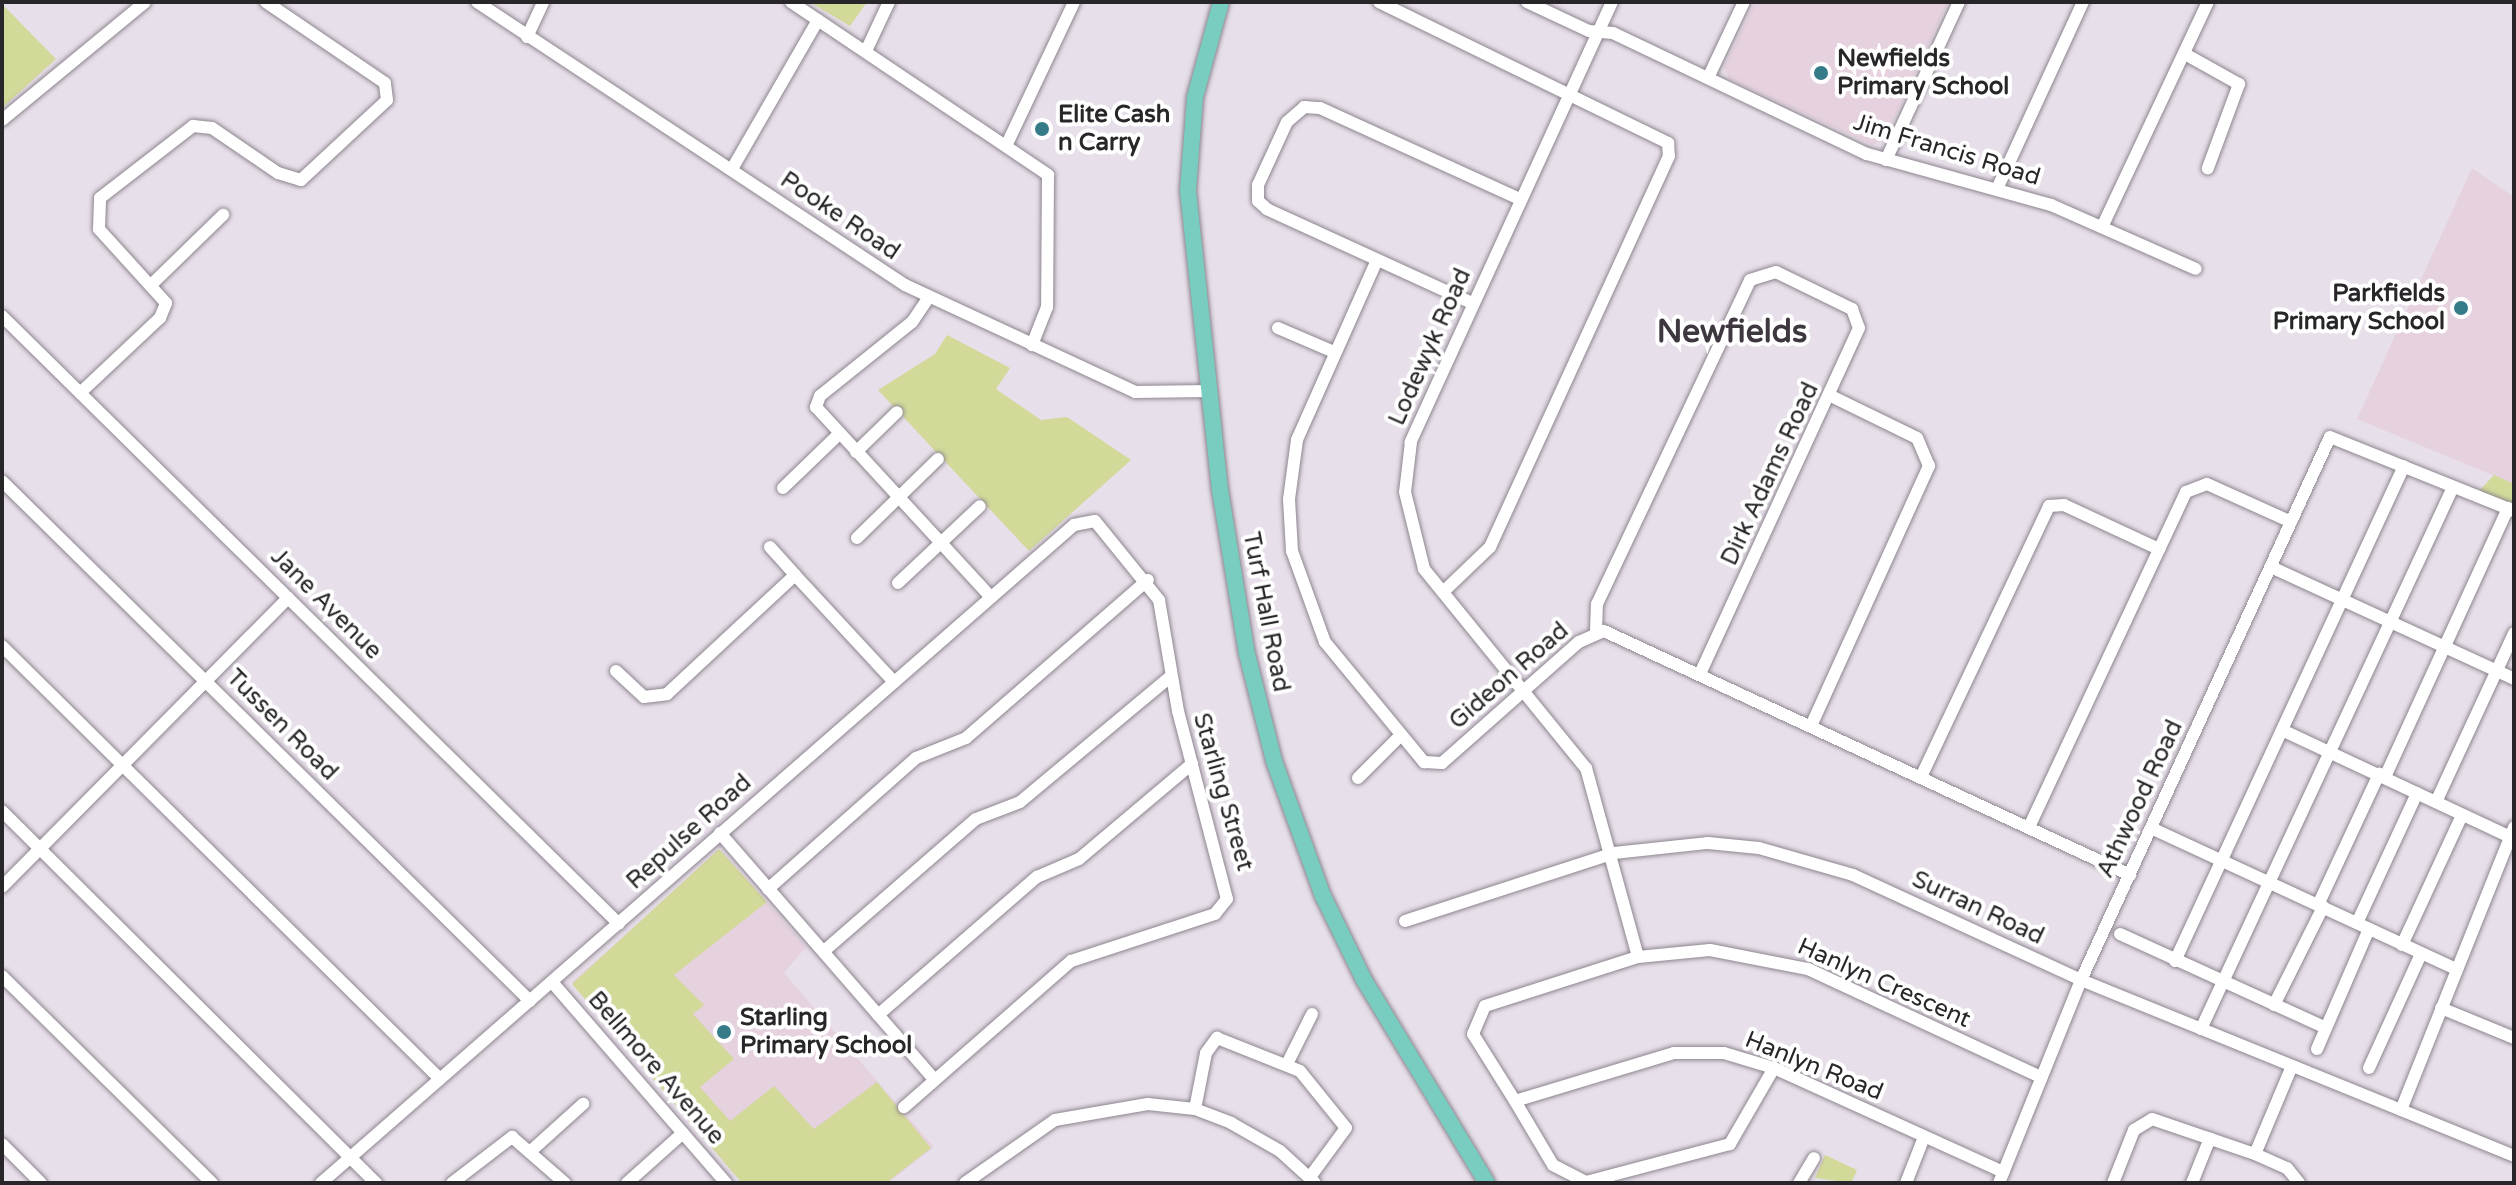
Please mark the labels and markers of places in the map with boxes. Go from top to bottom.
place label: Newfields Primary School [1837,45,2009,101]
marker: Newfields Primary School [1812,64,1830,82]
place label: Elite Cash n Carry [1058,101,1170,157]
marker: Elite Cash n Carry [1033,120,1051,138]
place label: Parkfields Primary School [2273,280,2445,336]
marker: Parkfields Primary School [2452,299,2470,317]
place label: Starling Primary School [740,1004,912,1060]
marker: Starling Primary School [715,1023,733,1041]

